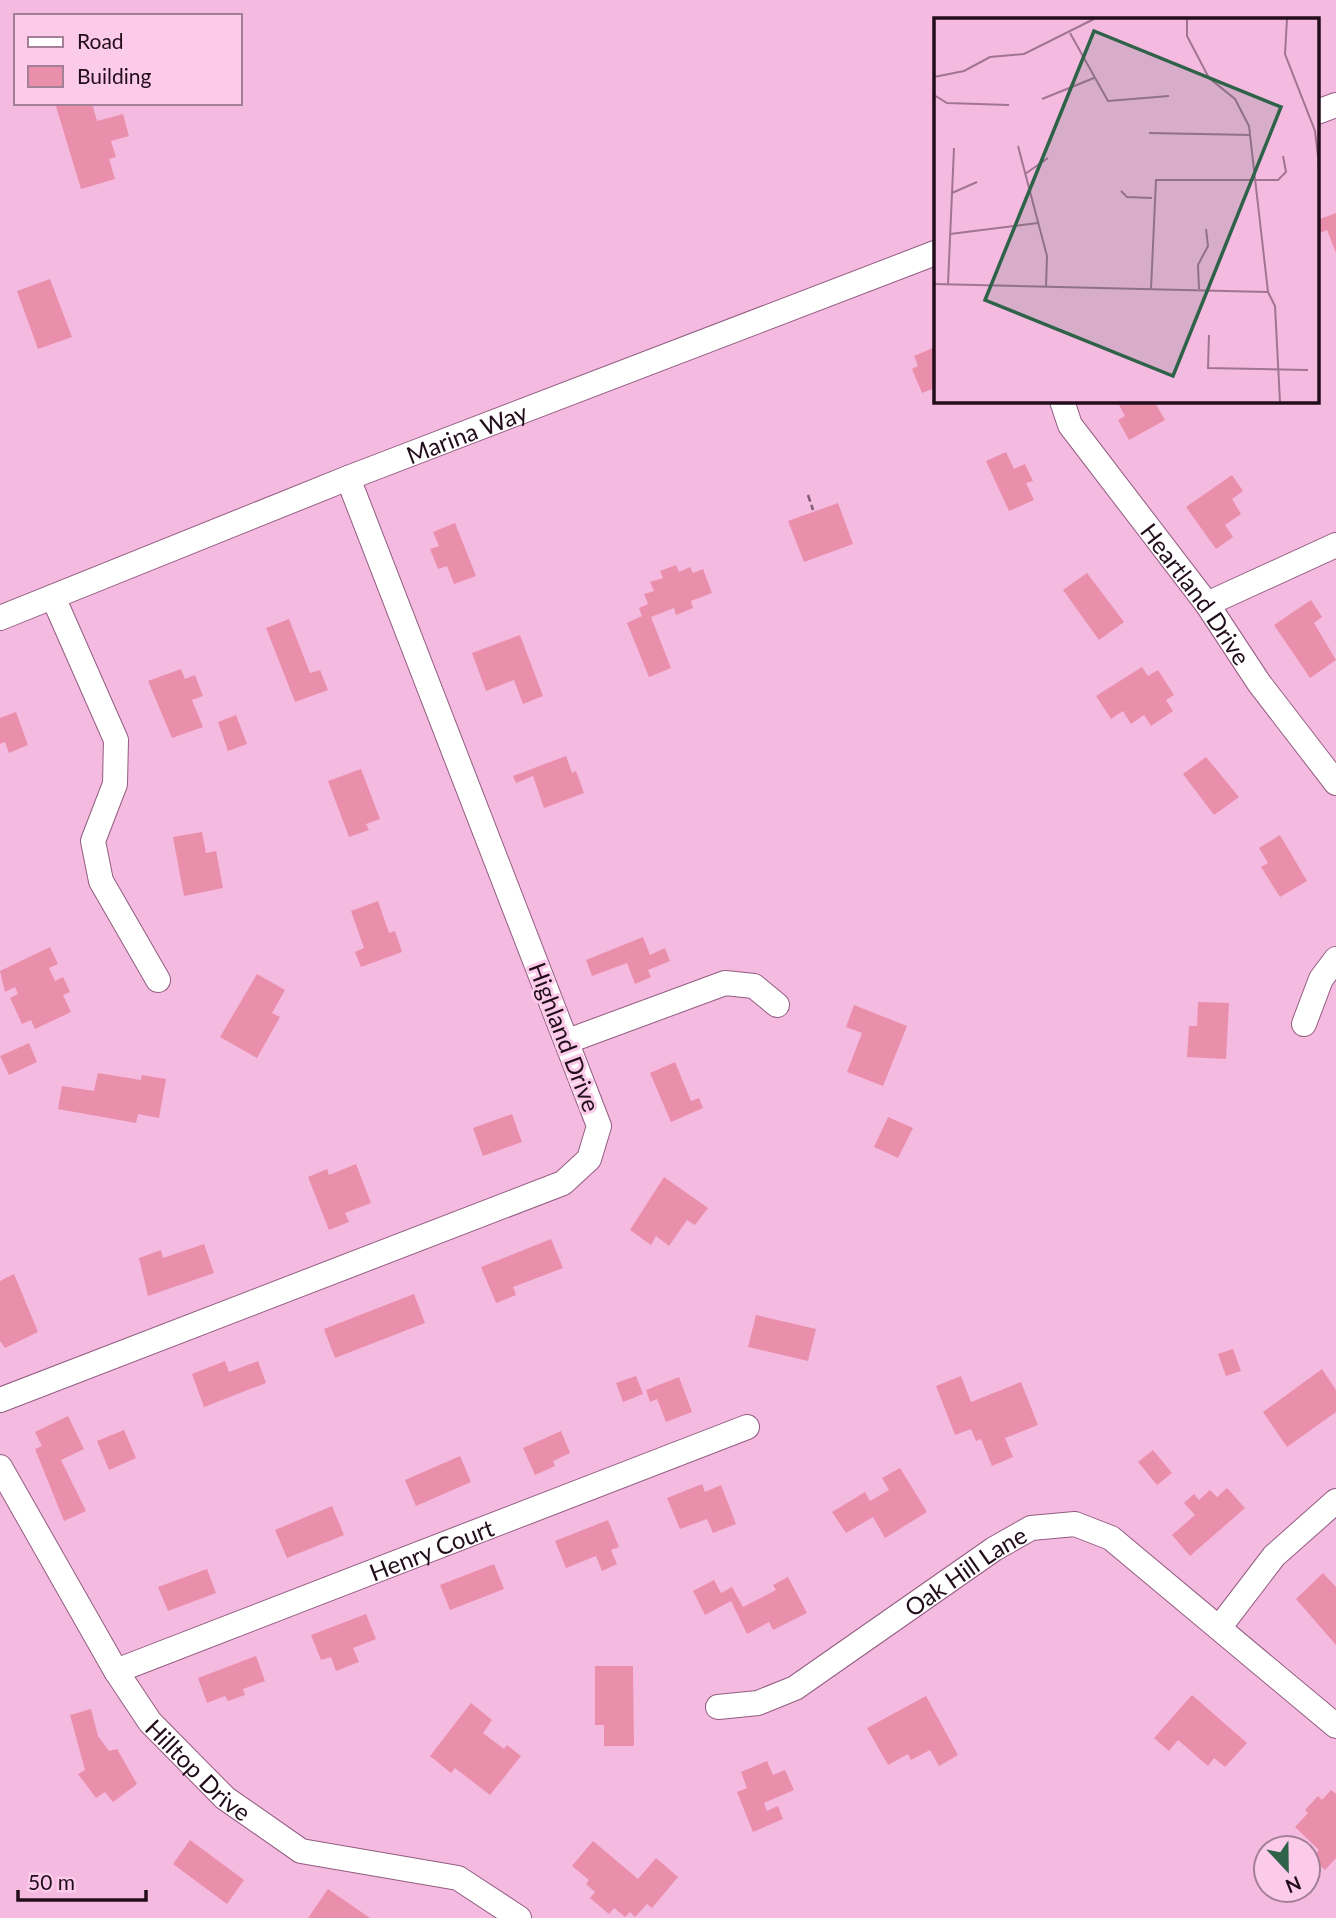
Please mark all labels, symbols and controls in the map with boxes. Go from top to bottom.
legend [14,14,242,105]
inset map [934,18,1318,402]
text: Road [77,28,124,53]
text: Building [77,63,152,88]
street label: Marina Way [402,396,532,469]
street label: Heartland Drive [1136,517,1257,670]
street label: Highland Drive [523,958,607,1116]
street label: Henry Court [365,1512,498,1586]
street label: Oak Hill Lane [899,1519,1031,1622]
street label: Hilltop Drive [140,1712,257,1826]
north arrow [1252,1834,1322,1904]
scale bar [18,1858,145,1902]
text: 50 m [28,1869,75,1894]
text: N [1282,1872,1305,1899]

